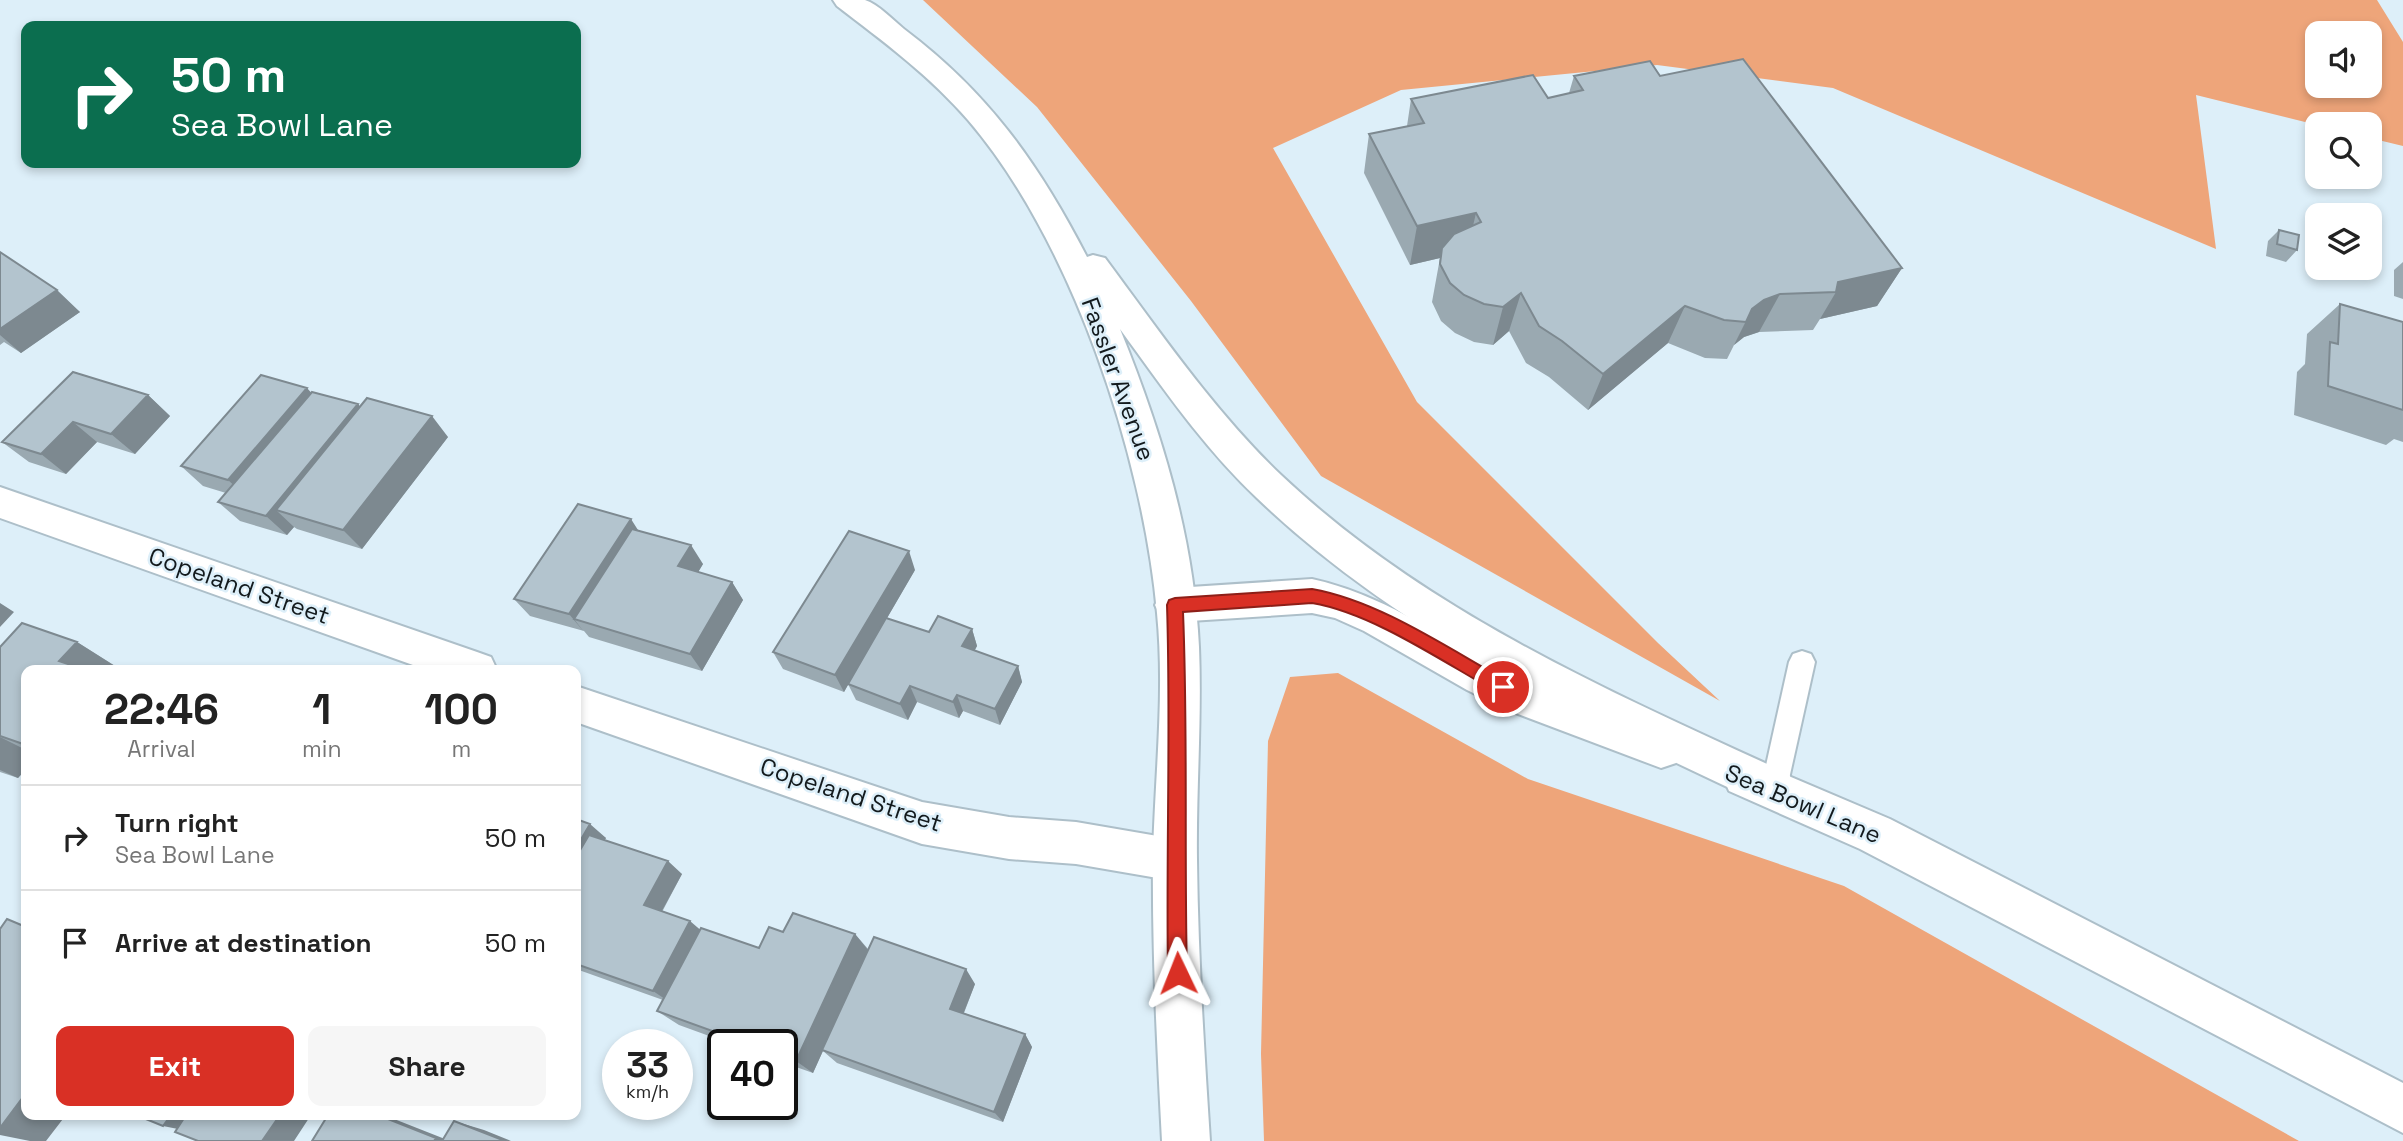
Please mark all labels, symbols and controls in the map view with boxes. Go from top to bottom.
map controls [2305,21,2382,280]
button: sound [2305,21,2382,98]
text: 50 m [171,44,286,106]
icon: right [56,49,147,140]
text: Sea Bowl Lane [171,105,393,145]
button: search [2305,112,2382,189]
button: layers [2305,203,2382,280]
street label: Fassler Avenue [1075,293,1162,465]
street label: Copeland Street [145,540,334,631]
pin [1473,657,1533,717]
icon: arrive [1484,668,1522,706]
text: 22:46 [104,683,219,736]
text: 1 [312,683,331,736]
text: 100 [425,683,498,736]
text: Arrival [127,734,196,764]
text: min [302,734,342,764]
text: m [451,734,471,764]
street label: Copeland Street [756,751,946,839]
street label: Sea Bowl Lane [1721,757,1886,850]
text: Turn right [115,806,239,840]
icon: right [56,819,94,857]
text: 50 m [485,821,546,855]
text: Sea Bowl Lane [115,840,275,870]
icon: arrive [56,924,94,962]
text: Arrive at destination [115,926,372,960]
text: 50 m [485,926,546,960]
position arrow [1141,936,1215,1010]
button: Exit [56,1026,294,1106]
button: Share [308,1026,546,1106]
speed limit sign: 40 [707,1029,798,1120]
text: 33 [626,1043,669,1087]
text: km/h [626,1080,669,1103]

